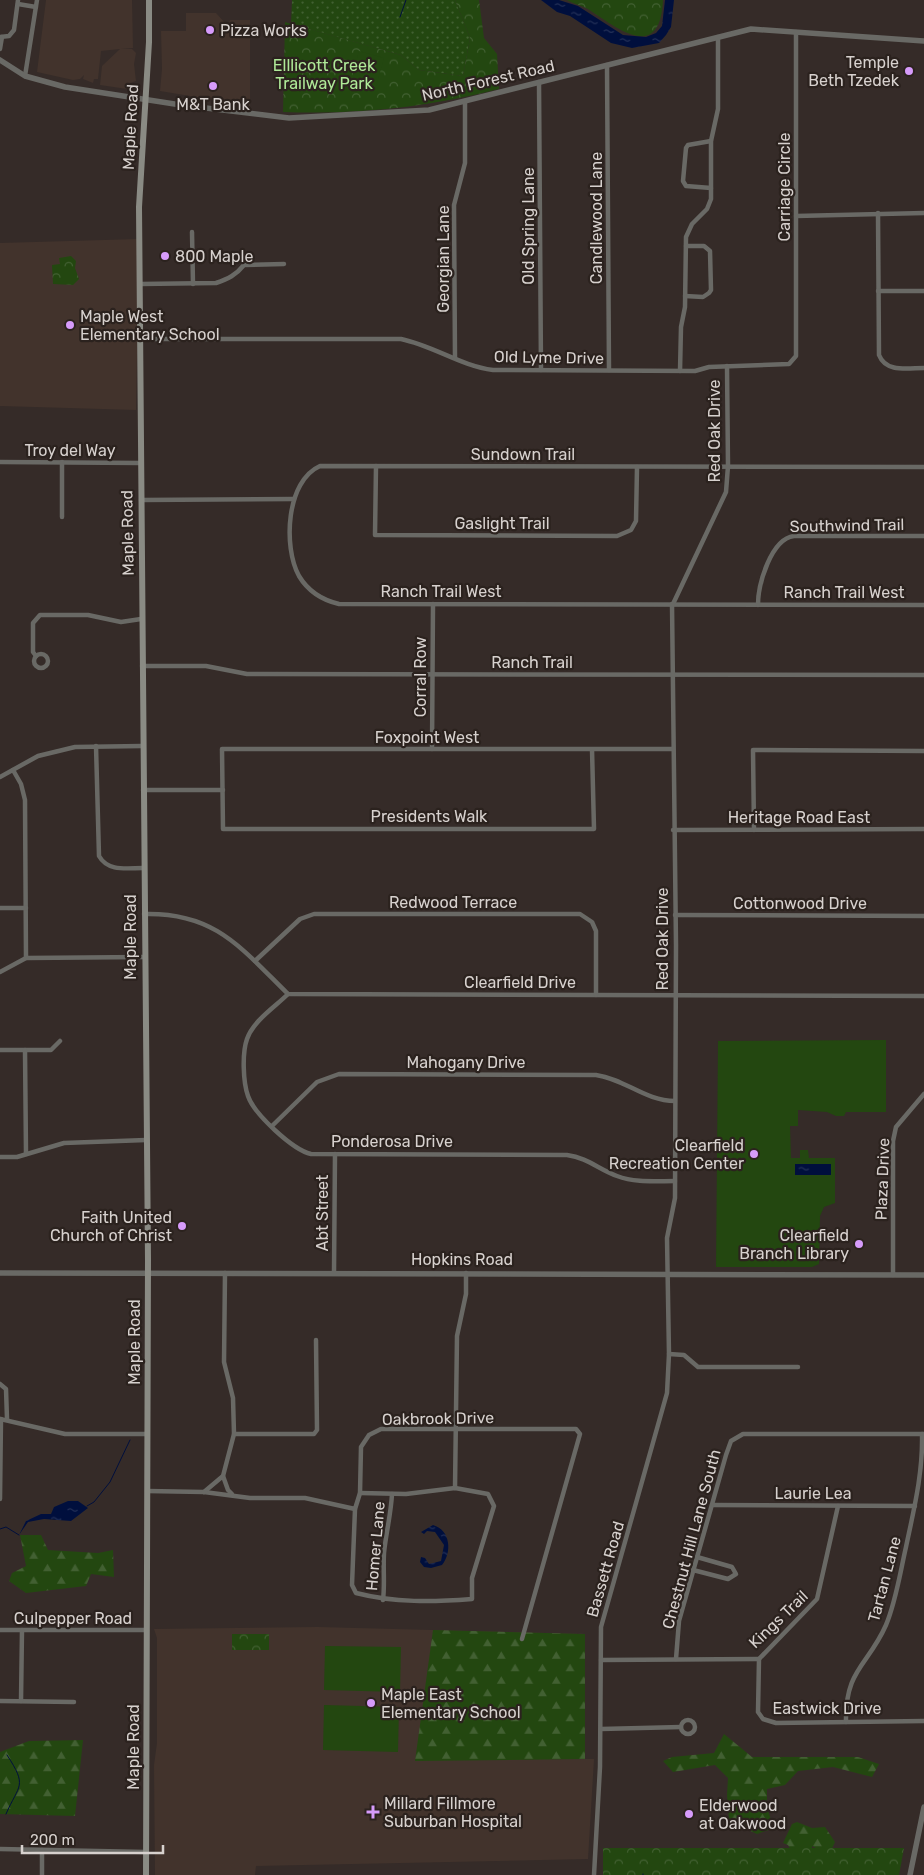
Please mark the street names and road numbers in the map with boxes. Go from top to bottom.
street label: North Forest Road [420,56,556,105]
street label: Maple Road [119,84,142,170]
street label: Carriage Circle [775,133,794,241]
street label: Candlewood Lane [587,152,606,284]
street label: Old Spring Lane [519,167,538,285]
street label: Georgian Lane [434,205,453,313]
street label: Old Lyme Drive [494,347,604,368]
street label: Red Oak Drive [705,379,724,482]
street label: Troy del Way [24,441,116,460]
street label: Sundown Trail [471,445,575,464]
street label: Maple Road [117,490,138,576]
street label: Gaslight Trail [454,514,550,533]
street label: Southwind Trail [790,515,904,536]
street label: Ranch Trail West [380,582,502,601]
street label: Ranch Trail West [783,583,905,602]
street label: Corral Row [411,636,430,717]
street label: Ranch Trail [491,653,573,672]
street label: Foxpoint West [375,728,479,747]
street label: Presidents Walk [371,807,488,826]
street label: Heritage Road East [728,808,870,827]
street label: Red Oak Drive [653,887,672,990]
street label: Redwood Terrace [389,893,517,912]
street label: Maple Road [121,894,140,980]
street label: Cottonwood Drive [733,894,867,913]
street label: Clearfield Drive [464,973,576,992]
street label: Mahogany Drive [406,1053,526,1072]
street label: Ponderosa Drive [331,1132,453,1151]
street label: Plaza Drive [872,1137,893,1221]
street label: Abt Street [313,1175,332,1251]
street label: Hopkins Road [411,1250,513,1269]
street label: Maple Road [125,1299,144,1385]
street label: Oakbrook Drive [382,1408,494,1429]
street label: Chestnut Hill Lane South [658,1447,725,1631]
street label: Laurie Lea [775,1484,851,1503]
street label: Homer Lane [362,1500,389,1592]
street label: Bassett Road [583,1519,628,1619]
street label: Tartan Lane [864,1534,905,1624]
street label: Kings Trail [745,1587,812,1652]
street label: Culpepper Road [14,1609,132,1628]
street label: Eastwick Drive [773,1699,882,1718]
street label: Maple Road [124,1704,143,1790]

